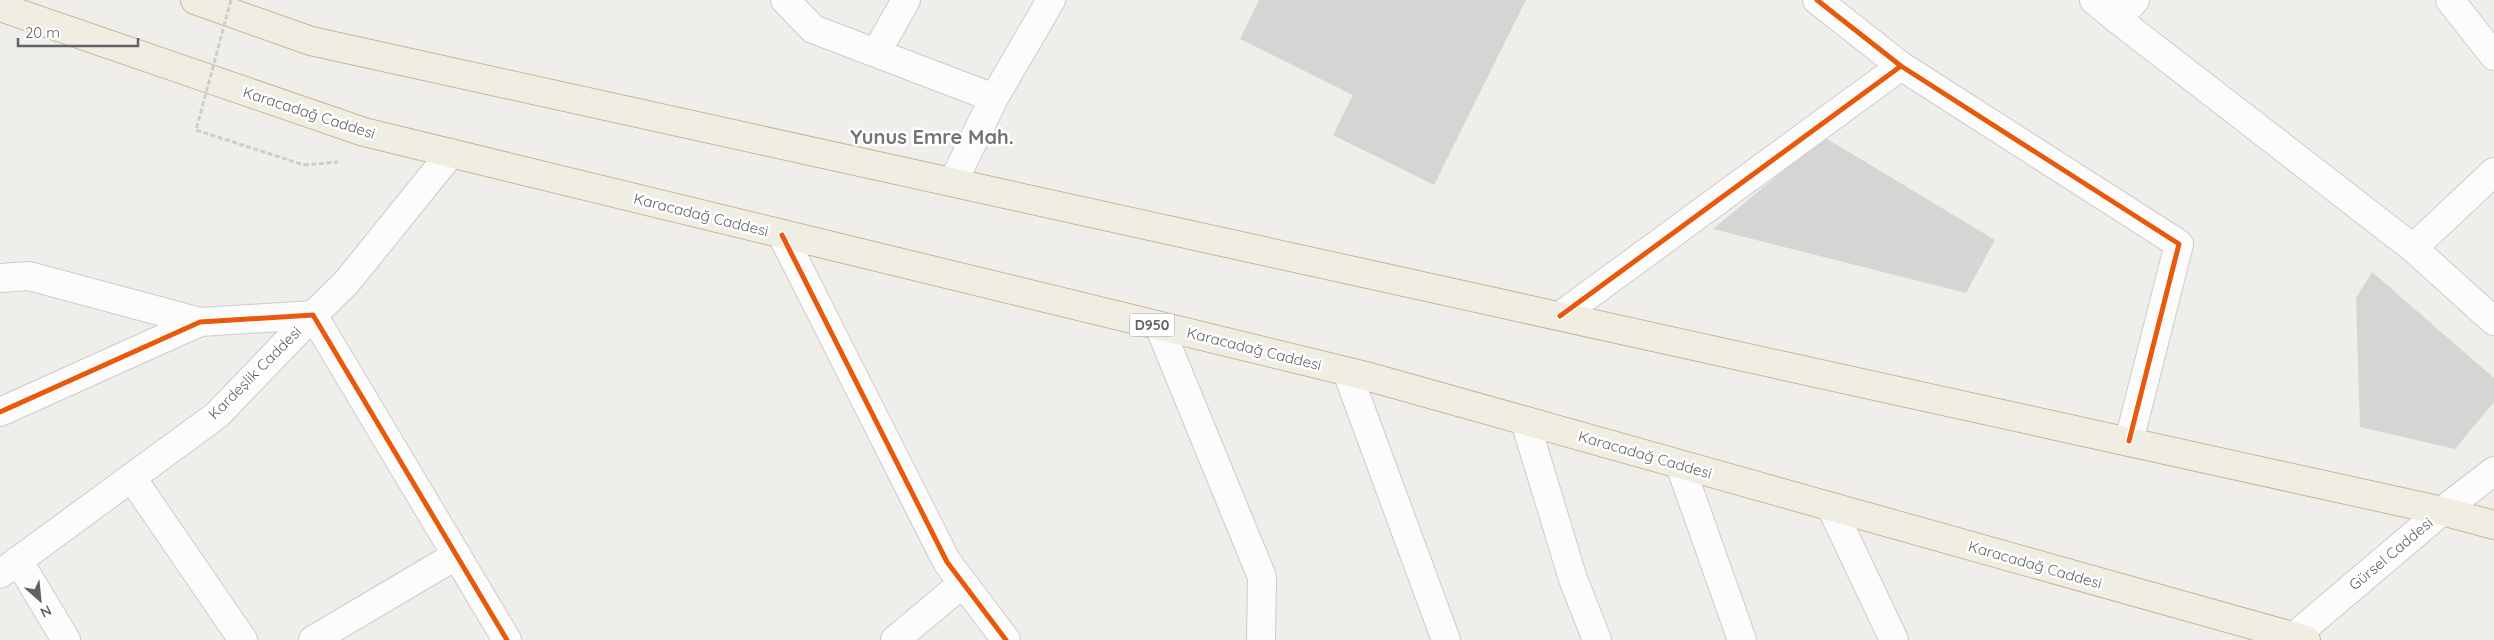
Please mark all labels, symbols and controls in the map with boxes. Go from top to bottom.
scale bar [18,15,138,47]
text: 20 m [25,23,60,42]
street label: Karacadağ Caddesi [241,82,378,143]
district label: Yunus Emre Mah. [850,124,1014,149]
street label: Karacadağ Caddesi [632,189,770,240]
road number: D950 [1130,314,1174,336]
street label: Kardeşlik Caddesi [204,322,305,423]
street label: Karacadağ Caddesi [1185,323,1323,374]
street label: Karacadağ Caddesi [1576,426,1714,483]
street label: Gürsel Caddesi [2345,513,2436,594]
street label: Karacadağ Caddesi [1966,536,2104,593]
north arrow [15,575,65,625]
text: N [37,601,55,622]

